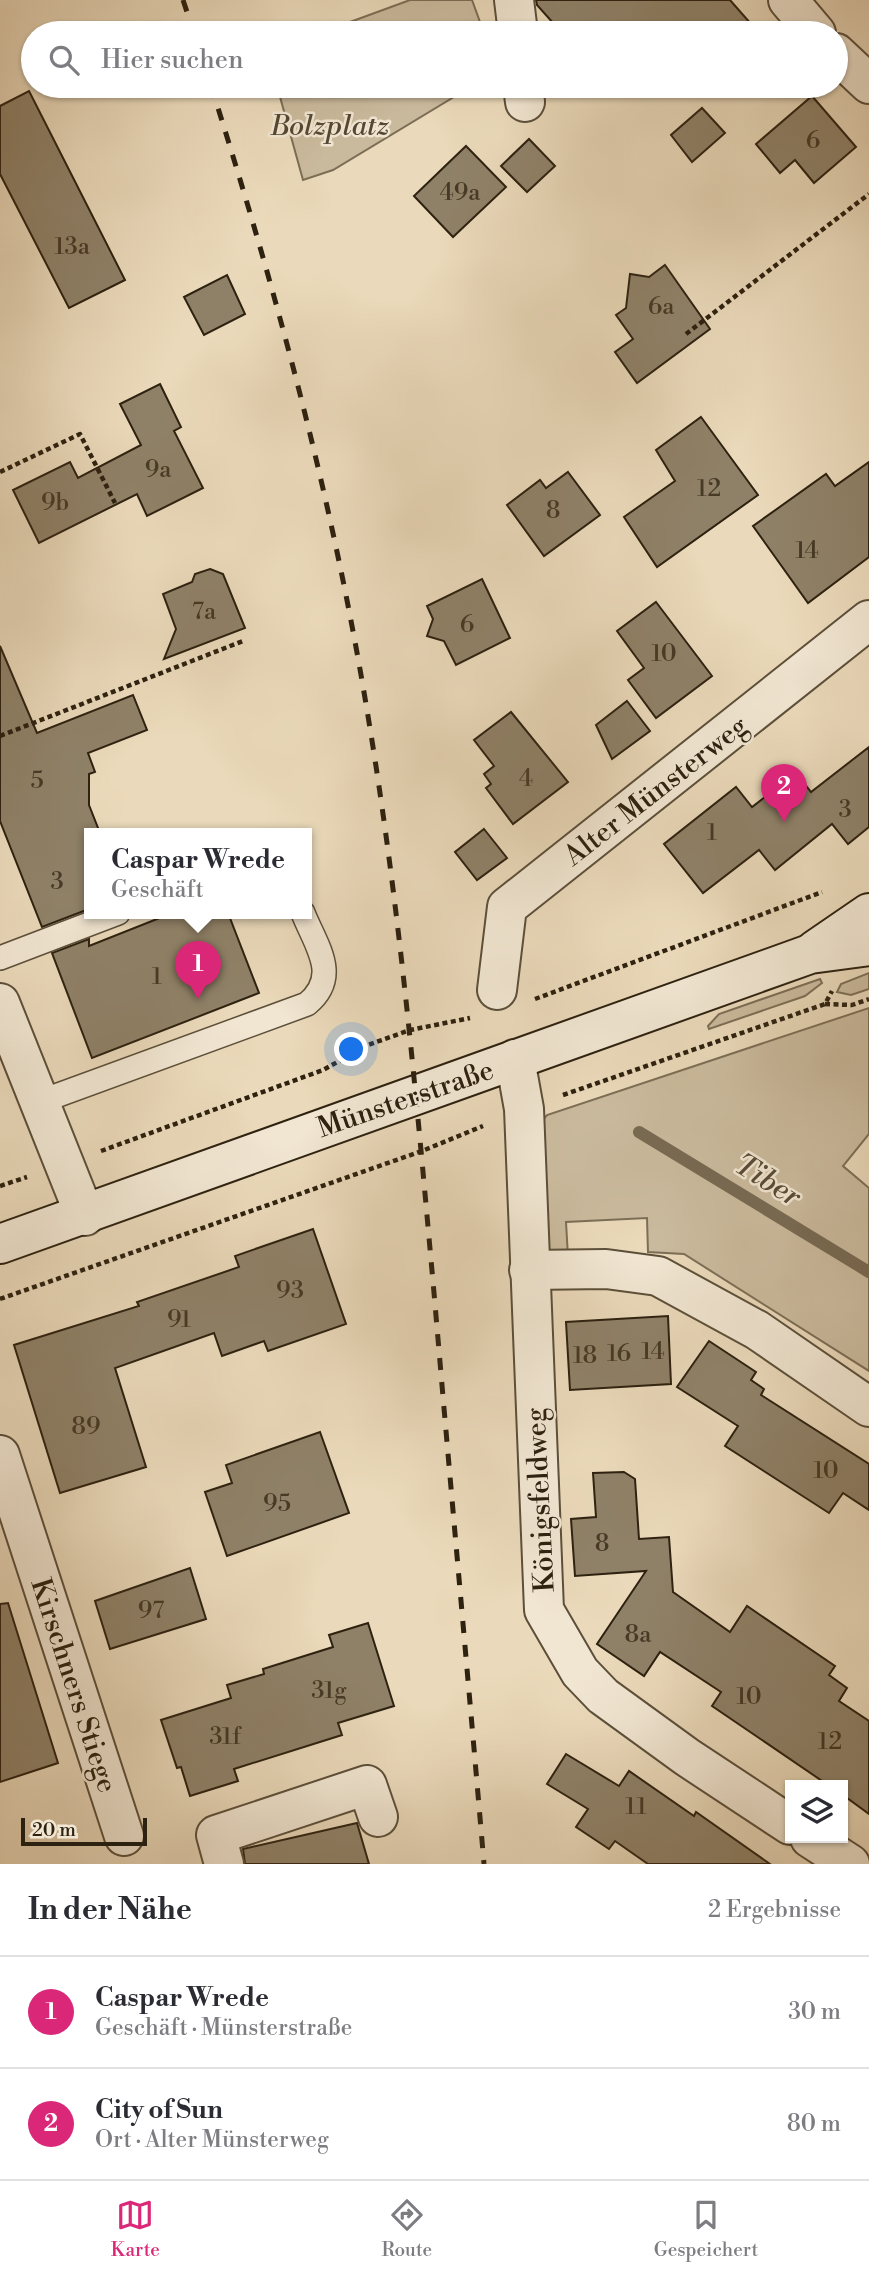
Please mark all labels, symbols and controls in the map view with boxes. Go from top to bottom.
search box [21,21,848,98]
icon: search [45,41,83,79]
text: Hier suchen [101,44,243,76]
park label: Bolzplatz [269,109,390,144]
house number: 6 [806,126,820,156]
house number: 49a [440,178,481,208]
house number: 13a [54,232,91,262]
house number: 6a [648,292,675,322]
house number: 9a [145,455,172,485]
house number: 12 [697,474,721,504]
house number: 9b [41,488,69,518]
house number: 8 [546,496,560,526]
house number: 14 [795,536,819,566]
house number: 7a [192,597,217,627]
house number: 6 [460,610,474,640]
house number: 10 [651,639,677,669]
street label: Alter Münsterweg [556,708,755,875]
house number: 4 [519,764,533,794]
pin: 2 [761,764,807,822]
house number: 5 [30,766,44,796]
house number: 3 [838,795,852,825]
house number: 1 [707,818,718,848]
popup [84,828,312,919]
text: Caspar Wrede [111,844,285,876]
house number: 3 [50,867,64,897]
text: Geschäft [111,876,204,904]
pin: 1 [175,941,221,999]
house number: 1 [152,962,163,992]
your location [334,1032,368,1066]
street label: Münsterstraße [313,1053,498,1146]
water label: Tiber [727,1146,809,1217]
house number: 93 [276,1276,304,1306]
house number: 91 [167,1305,192,1335]
house number: 14 [641,1337,665,1367]
house number: 16 [607,1339,631,1369]
house number: 18 [573,1341,597,1371]
street label: Königsfeldweg [518,1406,563,1593]
house number: 89 [71,1412,101,1442]
house number: 10 [813,1456,839,1486]
house number: 95 [263,1489,291,1519]
house number: 8 [595,1529,609,1559]
street label: Kirschners Stiege [22,1574,125,1797]
house number: 97 [138,1596,164,1626]
house number: 8a [625,1620,652,1650]
house number: 31g [311,1676,347,1706]
house number: 10 [736,1682,762,1712]
house number: 31f [209,1722,242,1752]
house number: 12 [818,1727,842,1757]
map controls [785,1780,848,1843]
button: layers [785,1780,848,1843]
house number: 11 [625,1792,647,1822]
scale bar [21,1815,147,1847]
text: 20 m [32,1818,76,1842]
text: In der Nähe [28,1891,192,1929]
text: 2 Ergebnisse [708,1896,841,1924]
text: Caspar Wrede [95,1982,269,2014]
text: 1 [45,1998,57,2026]
text: 30 m [788,1998,841,2026]
text: Geschäft · Münsterstraße [95,2014,352,2042]
text: City of Sun [95,2094,223,2126]
text: 2 [44,2110,58,2138]
text: 80 m [787,2110,841,2138]
text: Ort · Alter Münsterweg [95,2126,329,2154]
tab: Karte [111,2196,160,2262]
tab: Route [381,2196,432,2262]
tab: Gespeichert [654,2196,758,2262]

